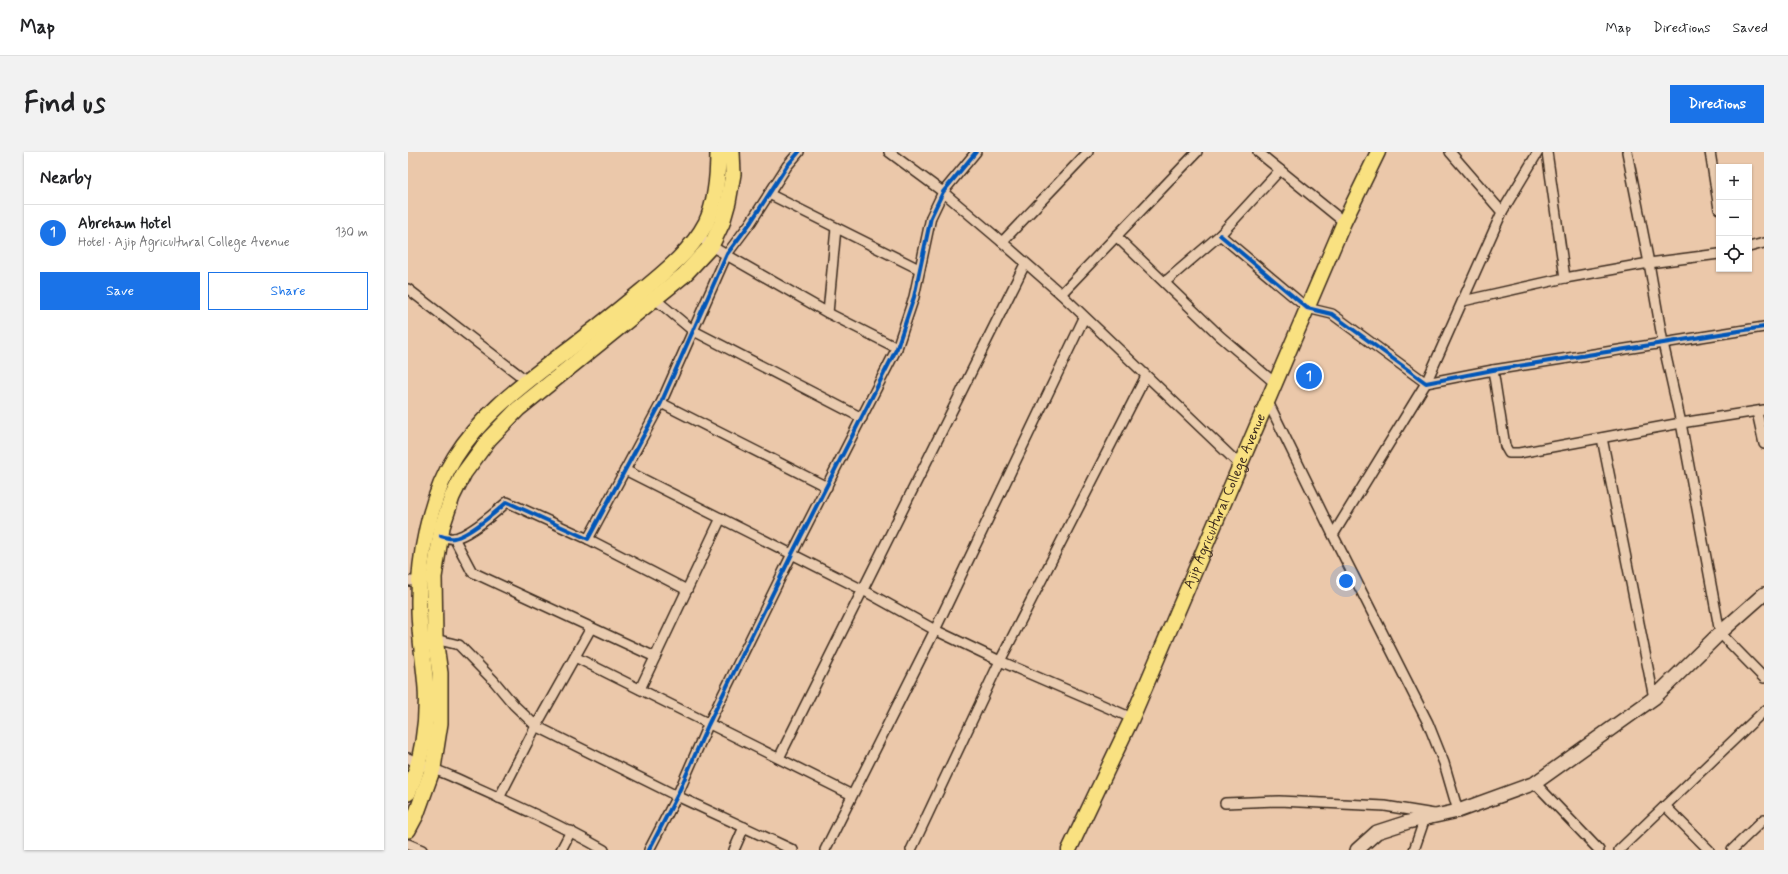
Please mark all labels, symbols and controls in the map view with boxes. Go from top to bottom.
text: Map [20,15,55,40]
text: Map [1605,19,1631,37]
text: Directions [1653,19,1711,37]
text: Saved [1733,19,1768,37]
button: Directions [1670,85,1764,123]
text: Find us [24,86,105,123]
map controls [1716,164,1752,272]
button: + [1716,164,1752,200]
text: Nearby [40,167,92,189]
button: − [1716,200,1752,236]
text: Abreham Hotel [78,214,171,234]
text: 1 [50,224,56,241]
text: 130 m [335,224,368,241]
text: Hotel · Ajip Agricultural College Avenue [78,234,290,251]
button: locate [1716,236,1752,272]
button: Save [40,272,200,310]
button: Share [208,272,368,310]
pin: 1 [1296,361,1322,391]
street label: Ajip Agricultural College Avenue [1179,411,1270,592]
your location [1336,571,1356,591]

